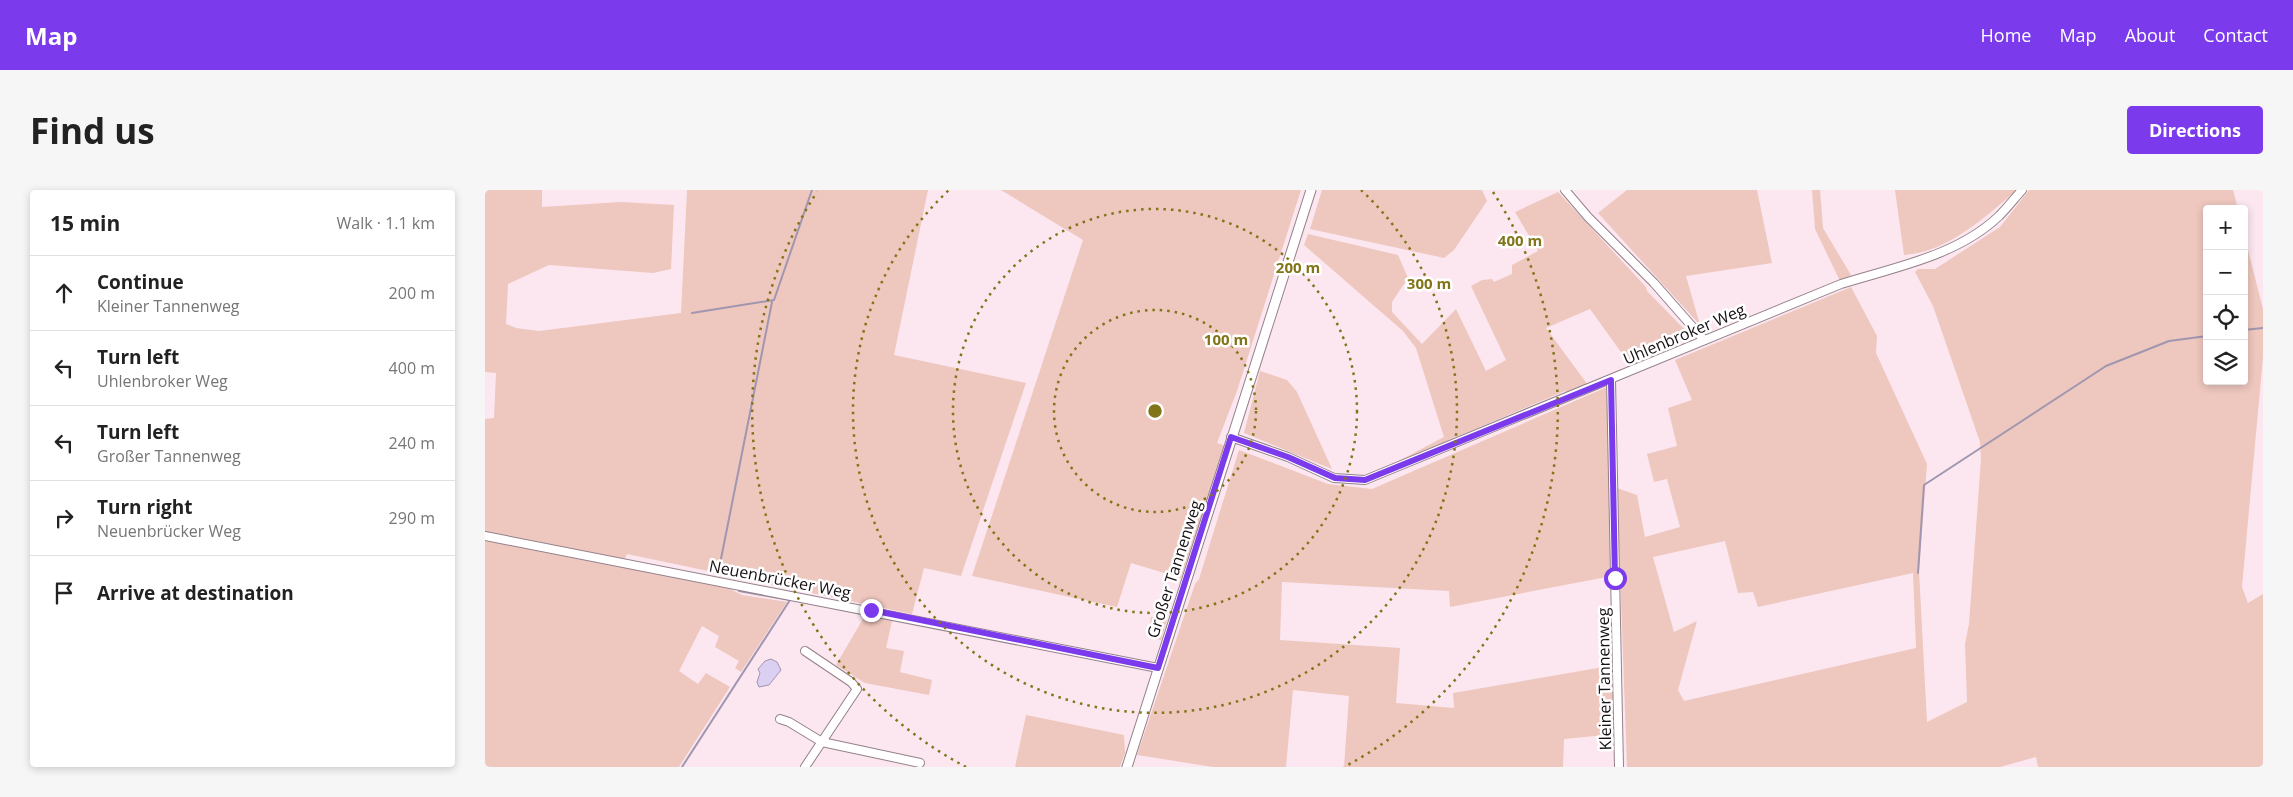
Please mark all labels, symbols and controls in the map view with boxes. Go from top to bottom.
text: Map [25,19,77,52]
text: Home [1981,23,2031,47]
text: Map [2059,23,2097,47]
text: About [2125,23,2175,47]
text: Contact [2203,23,2268,47]
button: Directions [2127,106,2263,154]
text: Find us [30,107,155,154]
map controls [2203,205,2248,385]
button: + [2203,205,2248,250]
text: 15 min [50,209,120,237]
text: Walk · 1.1 km [337,212,435,234]
text: 400 m [1498,230,1542,250]
button: − [2203,250,2248,295]
text: 200 m [1276,257,1320,277]
text: Continue [97,269,184,295]
text: 300 m [1407,273,1451,293]
icon: ahead [50,279,78,307]
text: 200 m [389,282,435,304]
text: Kleiner Tannenweg [97,295,240,317]
button: locate [2203,295,2248,340]
street label: Uhlenbroker Weg [1620,298,1749,370]
text: 100 m [1204,329,1248,349]
button: layers [2203,340,2248,385]
text: Turn left [97,344,179,370]
icon: left [50,354,78,382]
text: 400 m [389,357,435,379]
text: Uhlenbroker Weg [97,370,228,392]
centre of rings [1146,402,1164,420]
text: Turn left [97,419,179,445]
icon: left [50,429,78,457]
text: 240 m [389,432,435,454]
text: Großer Tannenweg [97,445,241,467]
text: Turn right [97,494,192,520]
street label: Großer Tannenweg [1141,497,1207,641]
icon: right [50,504,78,532]
text: 290 m [389,507,435,529]
text: Neuenbrücker Weg [97,520,241,542]
street label: Neuenbrücker Weg [707,554,853,604]
route start [1604,567,1627,590]
icon: arrive [50,579,78,607]
text: Arrive at destination [97,580,294,606]
route end [860,599,883,622]
street label: Kleiner Tannenweg [1592,607,1616,750]

